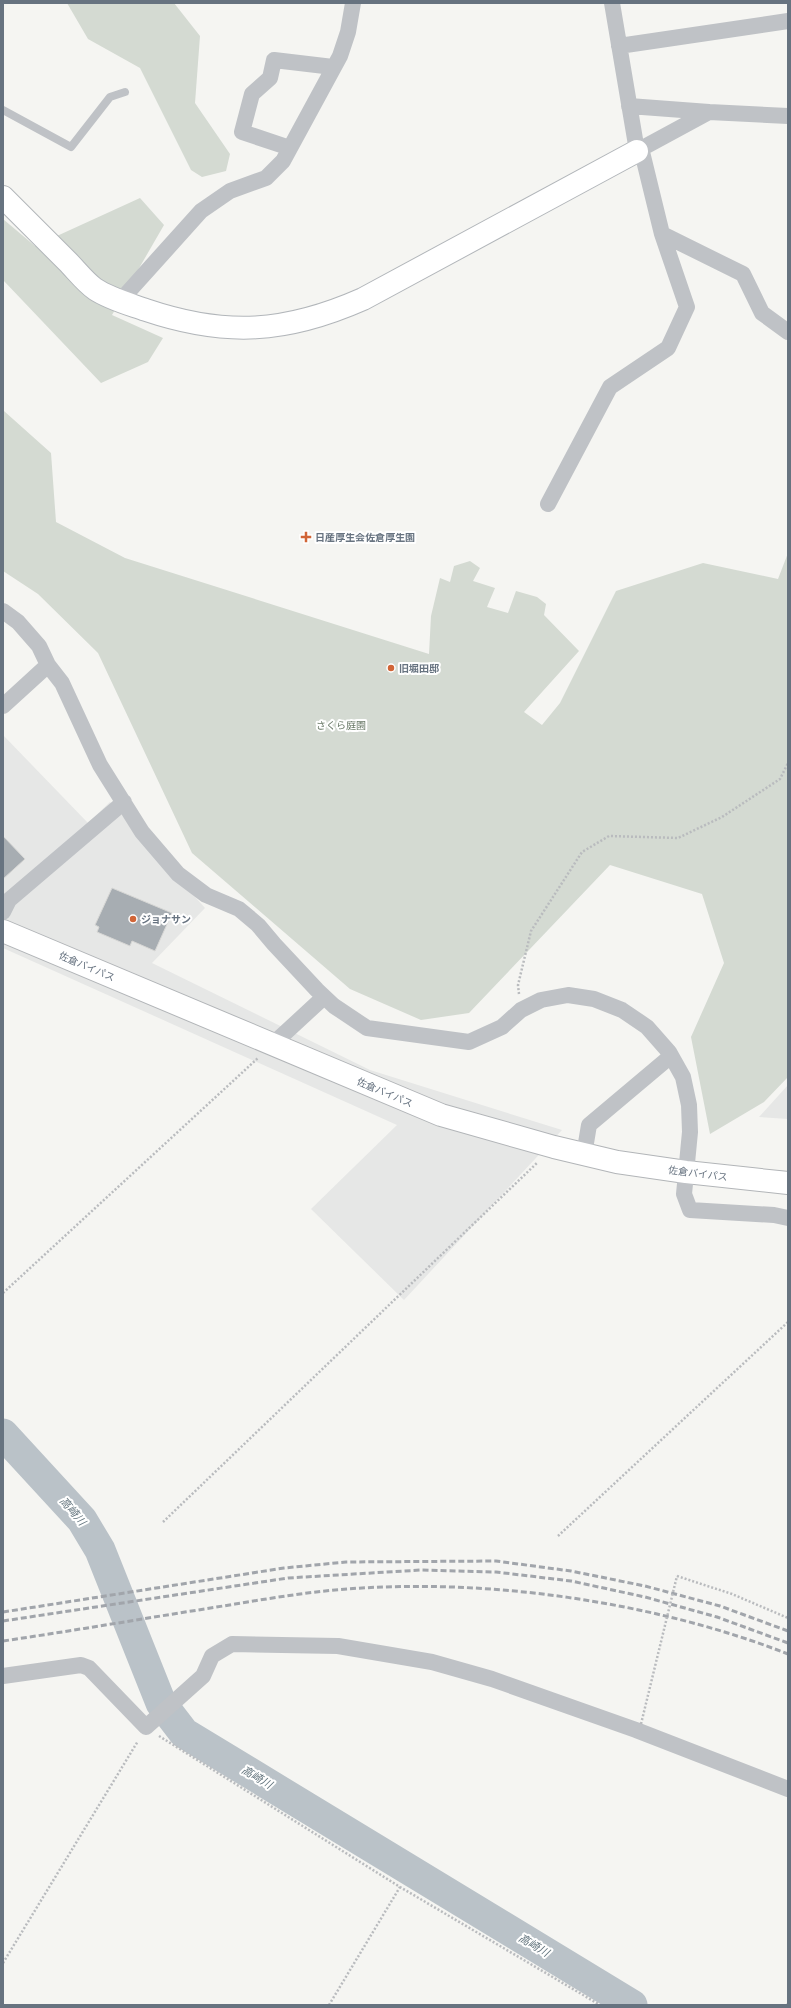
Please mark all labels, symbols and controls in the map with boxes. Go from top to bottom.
marker: 日産厚生会佐倉厚生園 [300,531,312,543]
place label: 日産厚生会佐倉厚生園 [315,532,415,543]
marker: 旧堀田邸 [386,663,396,673]
place label: 旧堀田邸 [399,663,439,674]
park label: さくら庭園 [316,720,366,731]
marker: ジョナサン [128,914,138,924]
place label: ジョナサン [141,914,191,925]
street label: 佐倉バイパス [57,950,116,983]
street label: 佐倉バイパス [355,1076,414,1109]
street label: 佐倉バイパス [668,1164,728,1183]
water label: 高崎川 [57,1495,89,1529]
water label: 高崎川 [239,1763,275,1792]
water label: 高崎川 [516,1931,552,1960]

